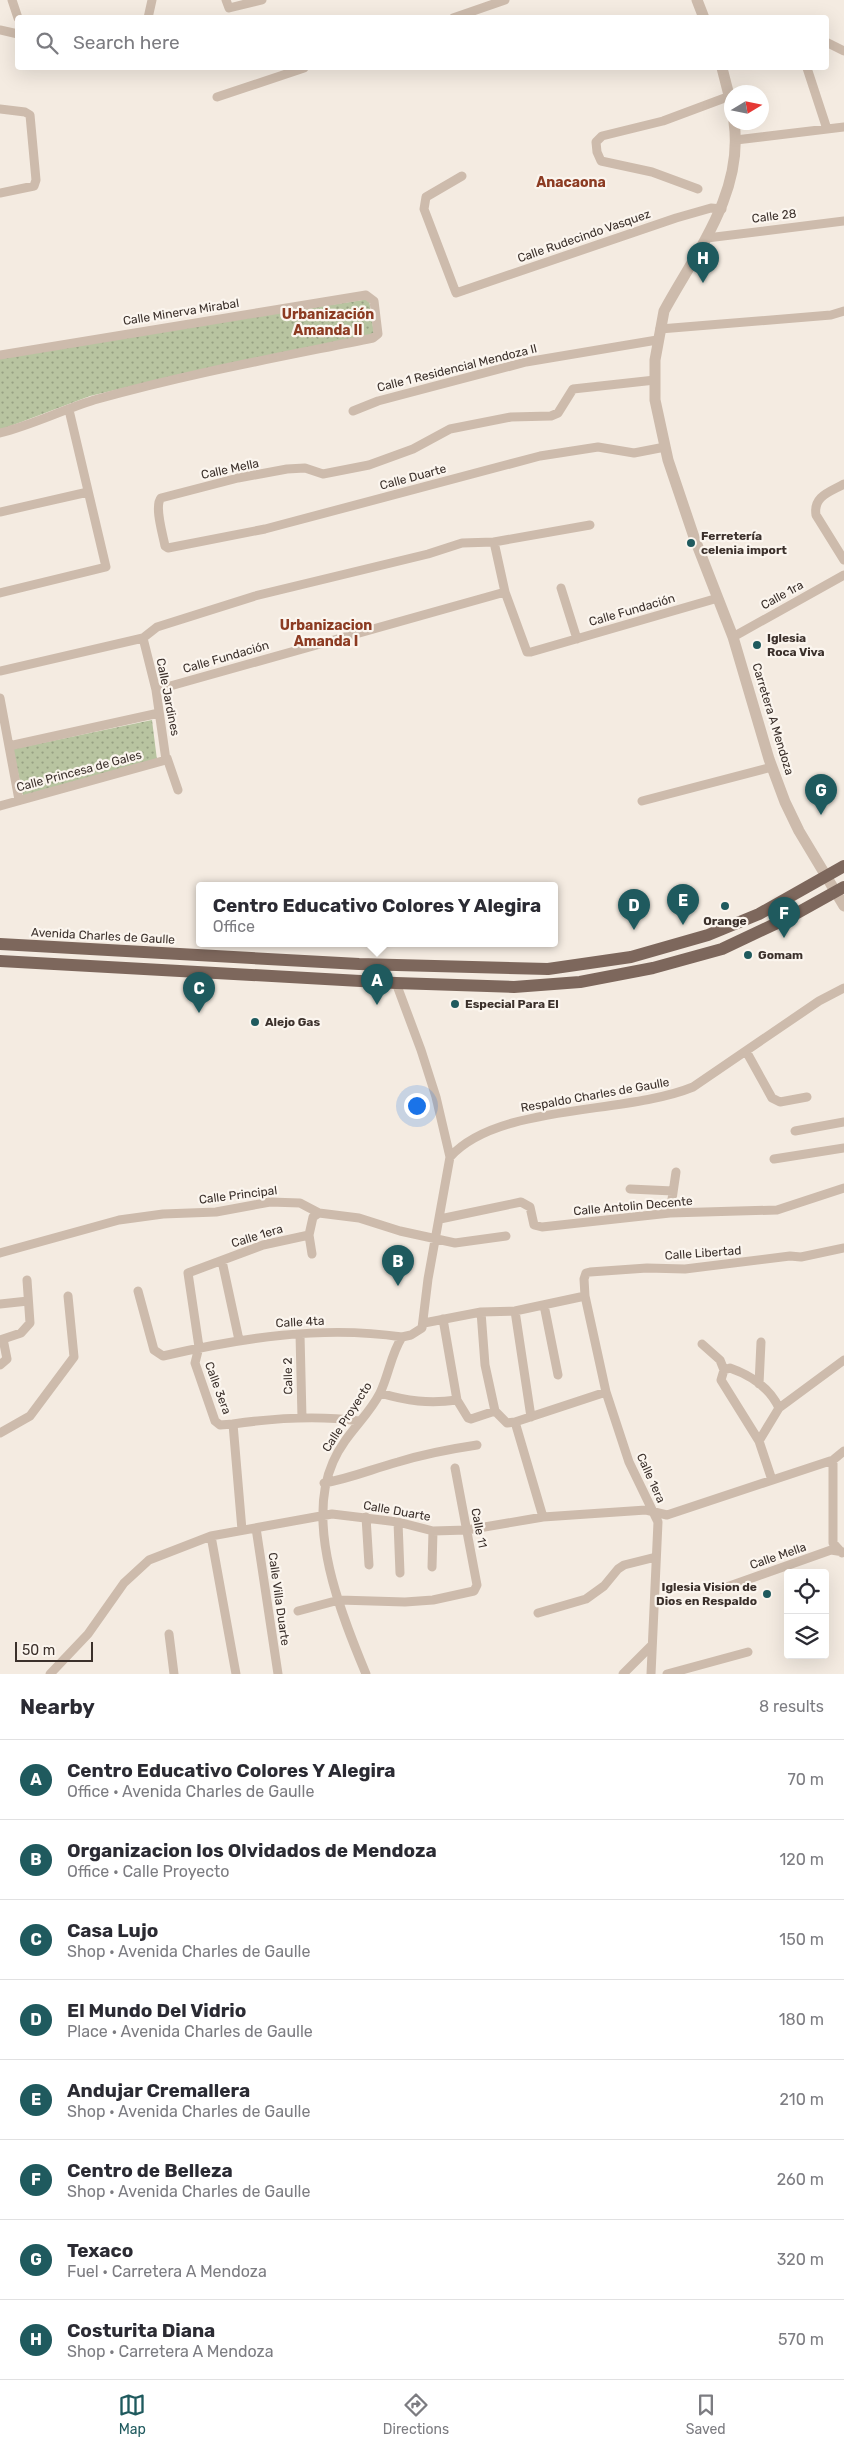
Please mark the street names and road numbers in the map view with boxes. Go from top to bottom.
street label: Calle 28 [751,206,797,226]
street label: Calle Rudecindo Vasquez [516,207,652,265]
street label: Calle Minerva Mirabal [122,296,240,328]
street label: Calle 1 Residencial Mendoza II [375,341,539,395]
street label: Calle Mella [200,456,260,482]
street label: Calle Duarte [378,461,448,493]
street label: Calle 1ra [758,578,806,612]
street label: Calle Fundación [587,591,677,629]
street label: Calle Fundación [181,638,271,676]
street label: Calle Jardines [154,657,182,737]
street label: Carretera A Mendoza [749,661,797,777]
street label: Calle Princesa de Gales [15,748,143,794]
street label: Avenida Charles de Gaulle [31,925,176,947]
street label: Respaldo Charles de Gaulle [520,1075,671,1115]
street label: Calle Principal [198,1183,278,1207]
street label: Calle Antolin Decente [573,1194,693,1218]
street label: Calle 1era [230,1222,284,1250]
street label: Calle Libertad [664,1243,742,1263]
street label: Calle 4ta [275,1314,325,1330]
street label: Calle 2 [281,1357,295,1395]
street label: Calle 3era [202,1360,234,1416]
street label: Calle Proyecto [319,1379,375,1454]
street label: Calle 1era [634,1451,668,1505]
street label: Calle Duarte [362,1498,432,1524]
street label: Calle 11 [468,1507,490,1549]
street label: Calle Mella [748,1540,808,1572]
street label: Calle Villa Duarte [266,1551,293,1647]

